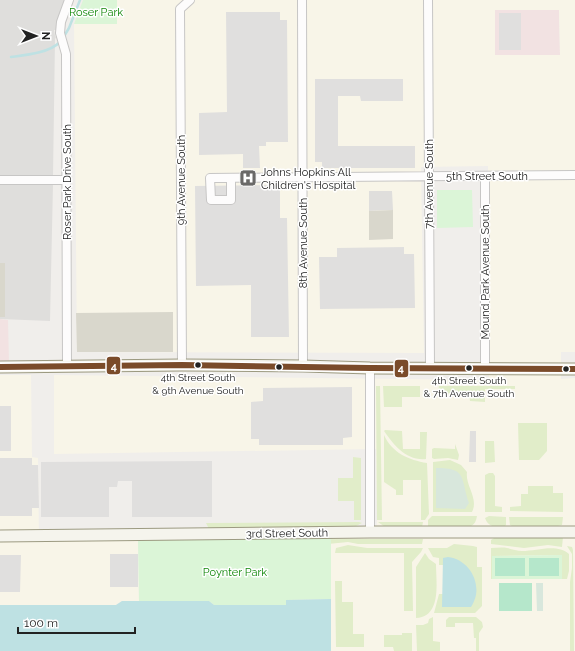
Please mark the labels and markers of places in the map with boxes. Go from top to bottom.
place label: Johns Hopkins All Children's Hospital [261,166,356,192]
hospital icon: Johns Hopkins All Children's Hospital [238,168,258,188]
marker: 4th Street South & 9th Avenue South [193,360,203,370]
unlabelled marker [274,362,284,372]
marker: 4th Street South & 7th Avenue South [464,363,474,373]
unlabelled marker [561,364,571,374]
place label: 4th Street South & 9th Avenue South [152,372,244,396]
place label: 4th Street South & 7th Avenue South [424,375,515,399]

